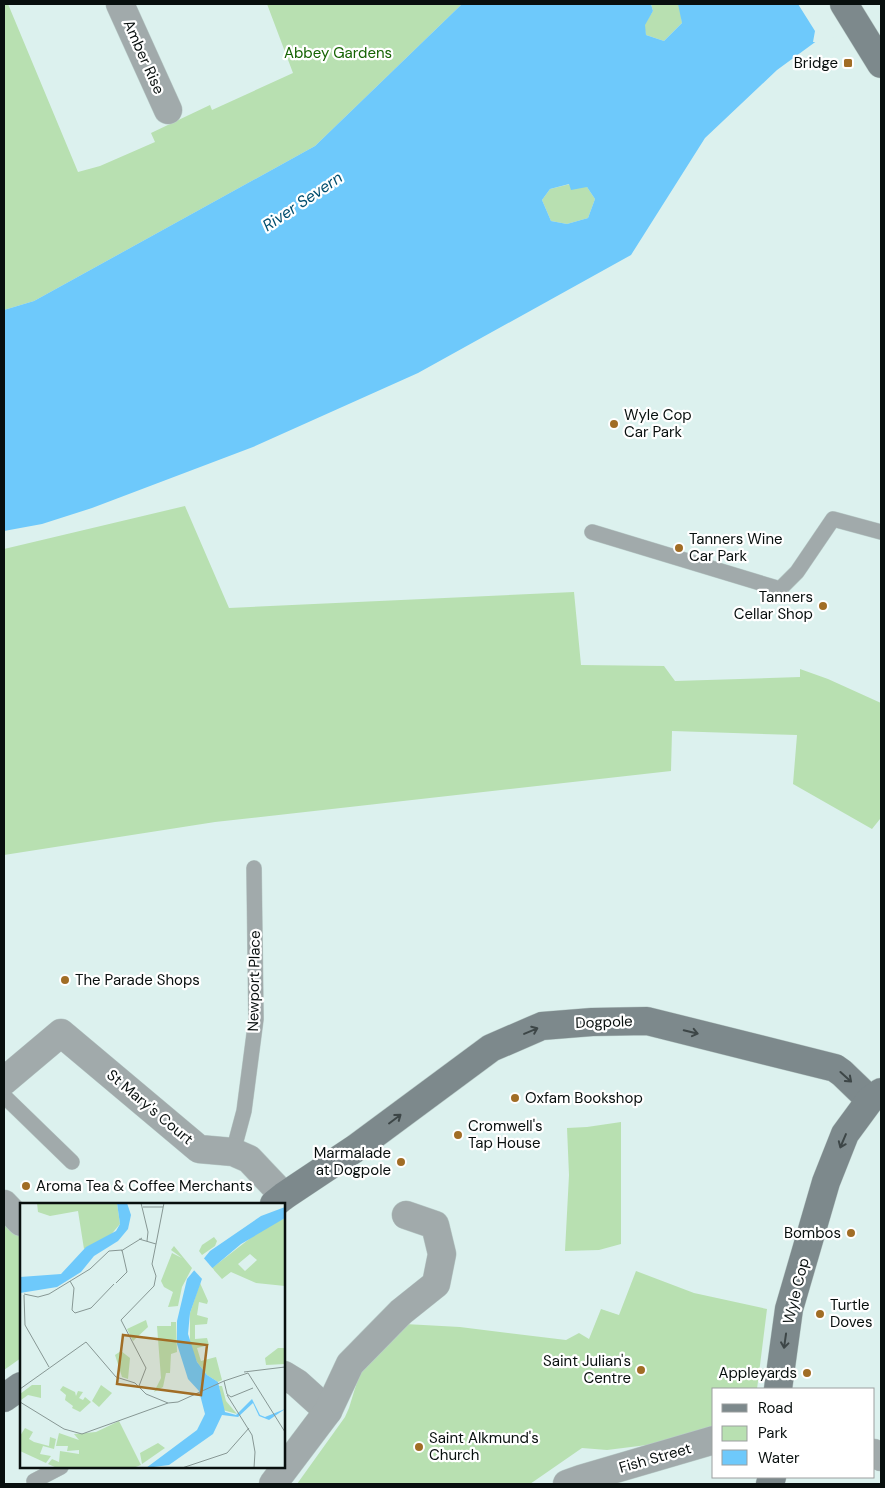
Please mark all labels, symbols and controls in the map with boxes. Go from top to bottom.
street label: Amber Rise [119,17,169,97]
park label: Abbey Gardens [284,43,392,63]
place label: Bridge [794,53,838,73]
marker: Bridge [842,57,854,69]
water label: River Severn [258,167,346,236]
place label: Wyle Cop Car Park [624,405,692,442]
marker: Wyle Cop Car Park [608,418,620,430]
place label: Tanners Wine Car Park [689,529,783,566]
marker: Tanners Wine Car Park [673,542,685,554]
place label: Tanners Cellar Shop [734,587,813,624]
marker: Tanners Cellar Shop [817,600,829,612]
street label: Newport Place [243,930,265,1032]
place label: The Parade Shops [75,970,200,990]
marker: The Parade Shops [59,974,71,986]
street label: Dogpole [575,1011,633,1033]
one-way arrow [523,1026,538,1035]
one-way arrow [682,1028,698,1037]
street label: St Mary's Court [103,1065,197,1149]
one-way arrow [839,1071,852,1083]
place label: Oxfam Bookshop [525,1088,643,1108]
marker: Oxfam Bookshop [509,1092,521,1104]
one-way arrow [388,1114,402,1124]
place label: Cromwell's Tap House [468,1116,543,1153]
marker: Cromwell's Tap House [452,1129,464,1141]
one-way arrow [838,1133,847,1148]
place label: Marmalade at Dogpole [314,1143,391,1180]
marker: Marmalade at Dogpole [395,1156,407,1168]
place label: Aroma Tea & Coffee Merchants [36,1176,253,1196]
marker: Aroma Tea & Coffee Merchants [20,1180,32,1192]
inset map [20,1203,285,1468]
place label: Bombos [784,1223,841,1243]
marker: Bombos [845,1227,857,1239]
street label: Wyle Cop [778,1256,814,1326]
place label: Turtle Doves [830,1295,872,1332]
marker: Turtle Doves [814,1308,826,1320]
one-way arrow [779,1333,789,1349]
place label: Saint Julian's Centre [543,1351,631,1388]
place label: Appleyards [718,1363,797,1383]
marker: Saint Julian's Centre [635,1364,647,1376]
marker: Appleyards [801,1367,813,1379]
legend [712,1388,875,1478]
text: Road [758,1398,793,1418]
text: Park [758,1423,788,1443]
place label: Saint Alkmund's Church [429,1428,539,1465]
street label: Fish Street [617,1438,694,1478]
marker: Saint Alkmund's Church [413,1441,425,1453]
text: Water [758,1448,800,1468]

